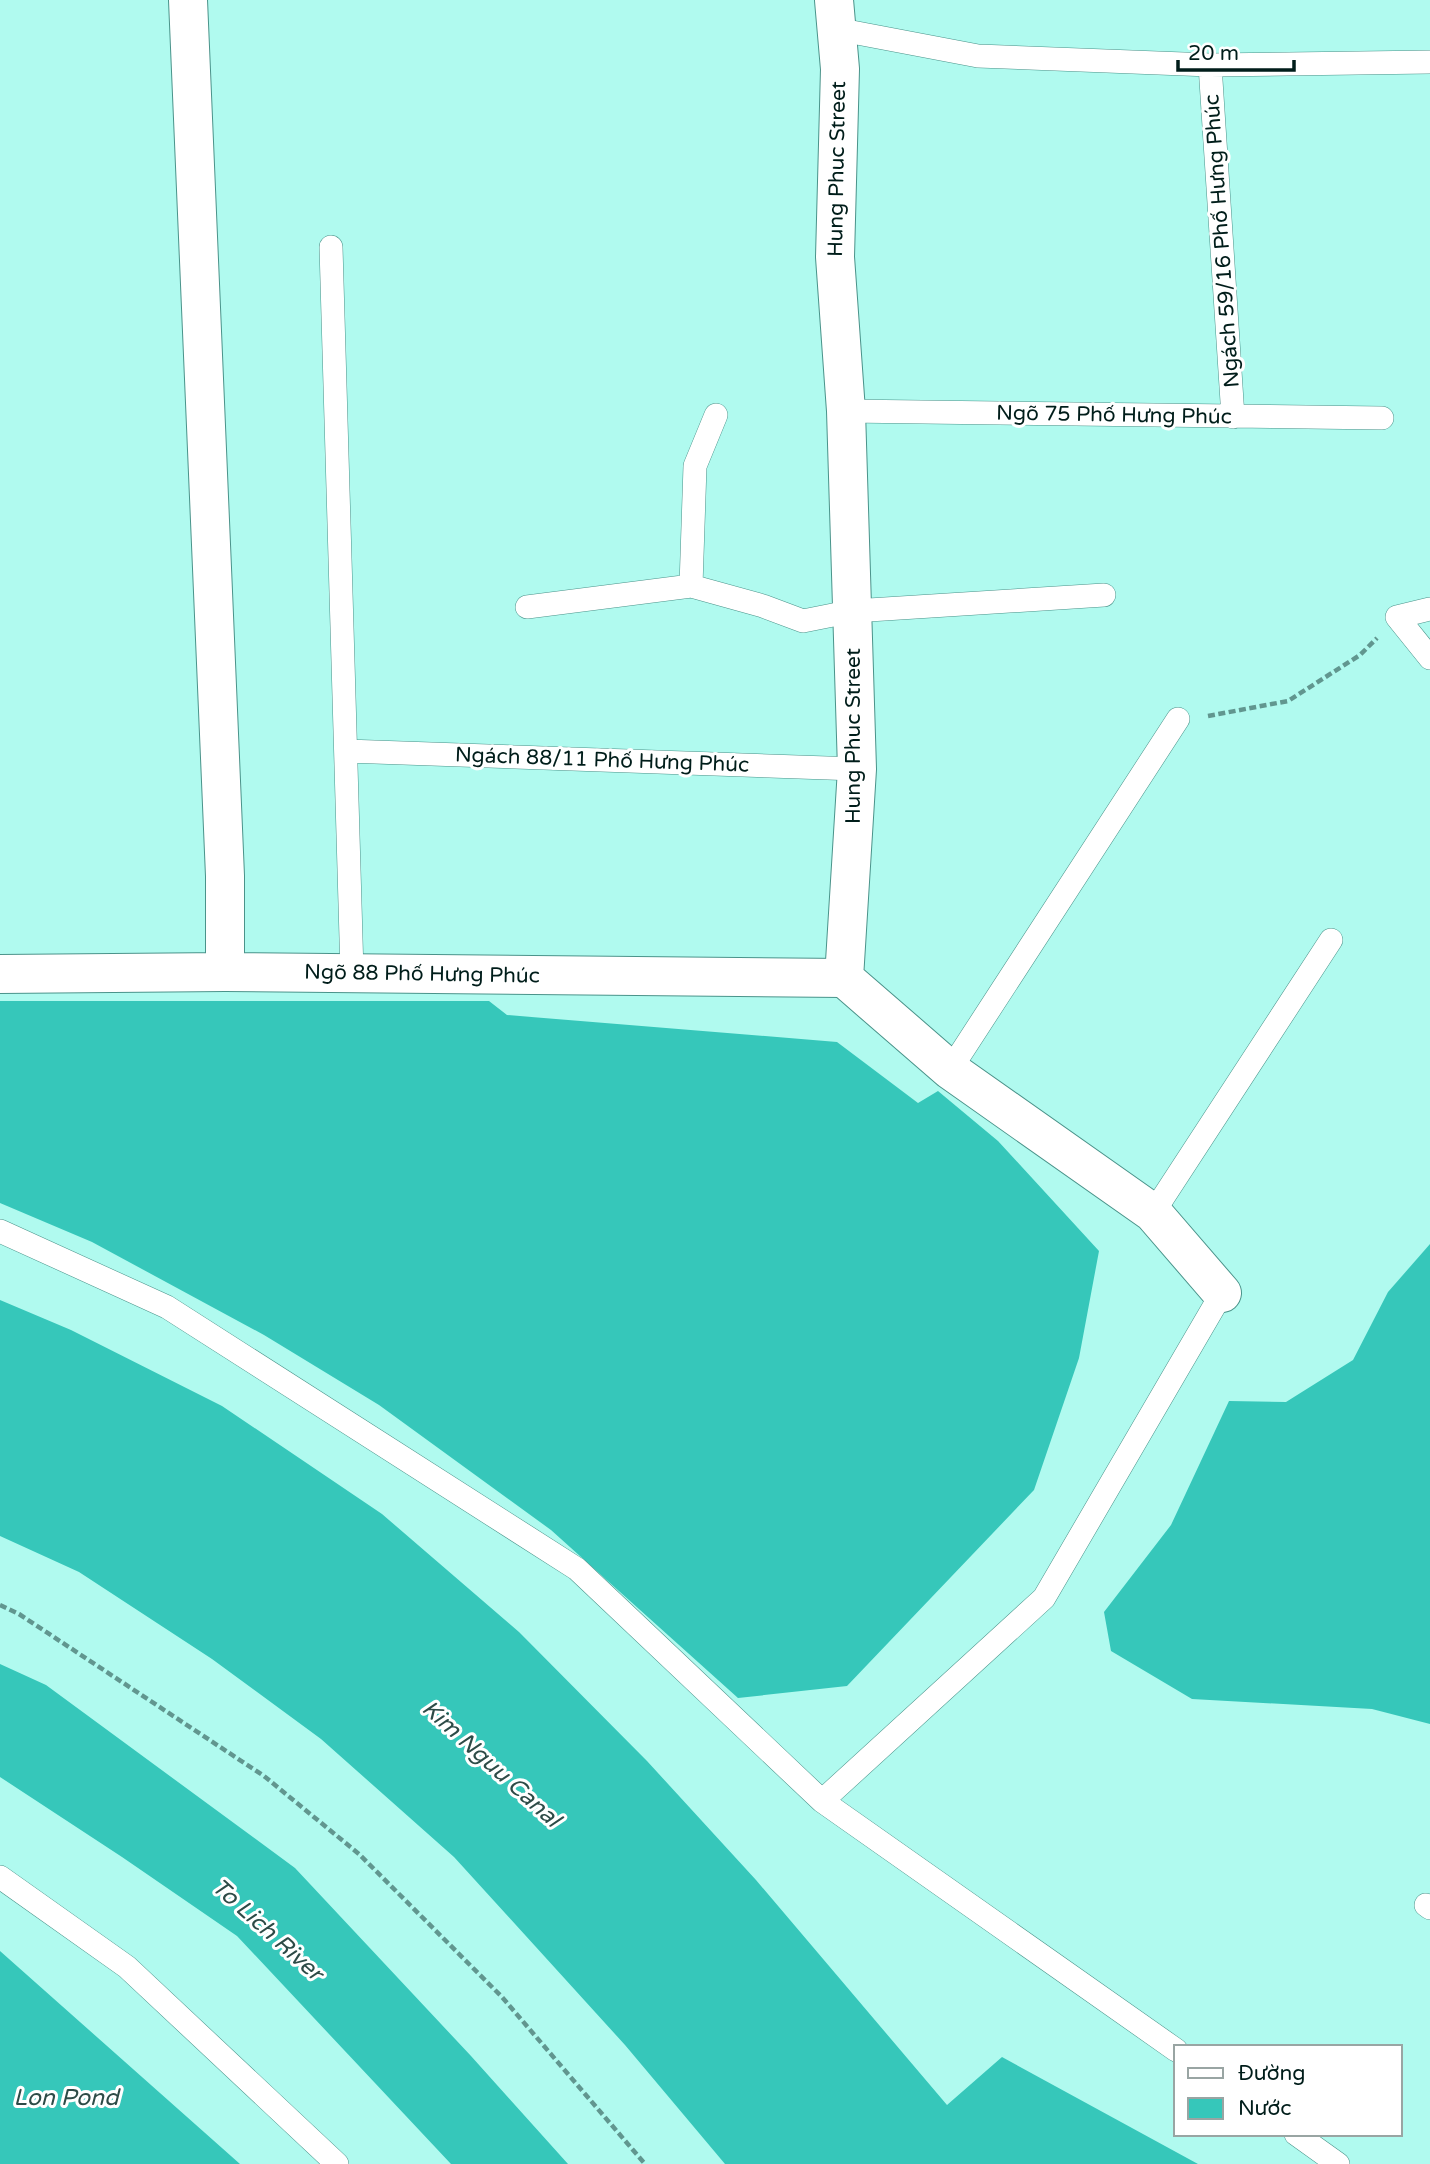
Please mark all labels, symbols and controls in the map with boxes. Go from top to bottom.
scale bar [1178,28,1294,72]
text: 20 m [1188,41,1239,66]
street label: Hung Phuc Street [823,81,851,257]
street label: Ngách 59/16 Phố Hưng Phúc [1199,93,1245,389]
street label: Ngõ 75 Phố Hưng Phúc [996,400,1232,430]
street label: Hung Phuc Street [841,648,866,824]
street label: Ngách 88/11 Phố Hưng Phúc [454,742,750,778]
street label: Ngõ 88 Phố Hưng Phúc [304,959,540,989]
water label: Kim Nguu Canal [416,1695,568,1835]
water label: To Lich River [206,1873,331,1989]
legend [1174,2045,1402,2136]
text: Đường [1238,2061,1306,2086]
water label: Lon Pond [14,2084,121,2112]
text: Nước [1238,2096,1292,2121]

